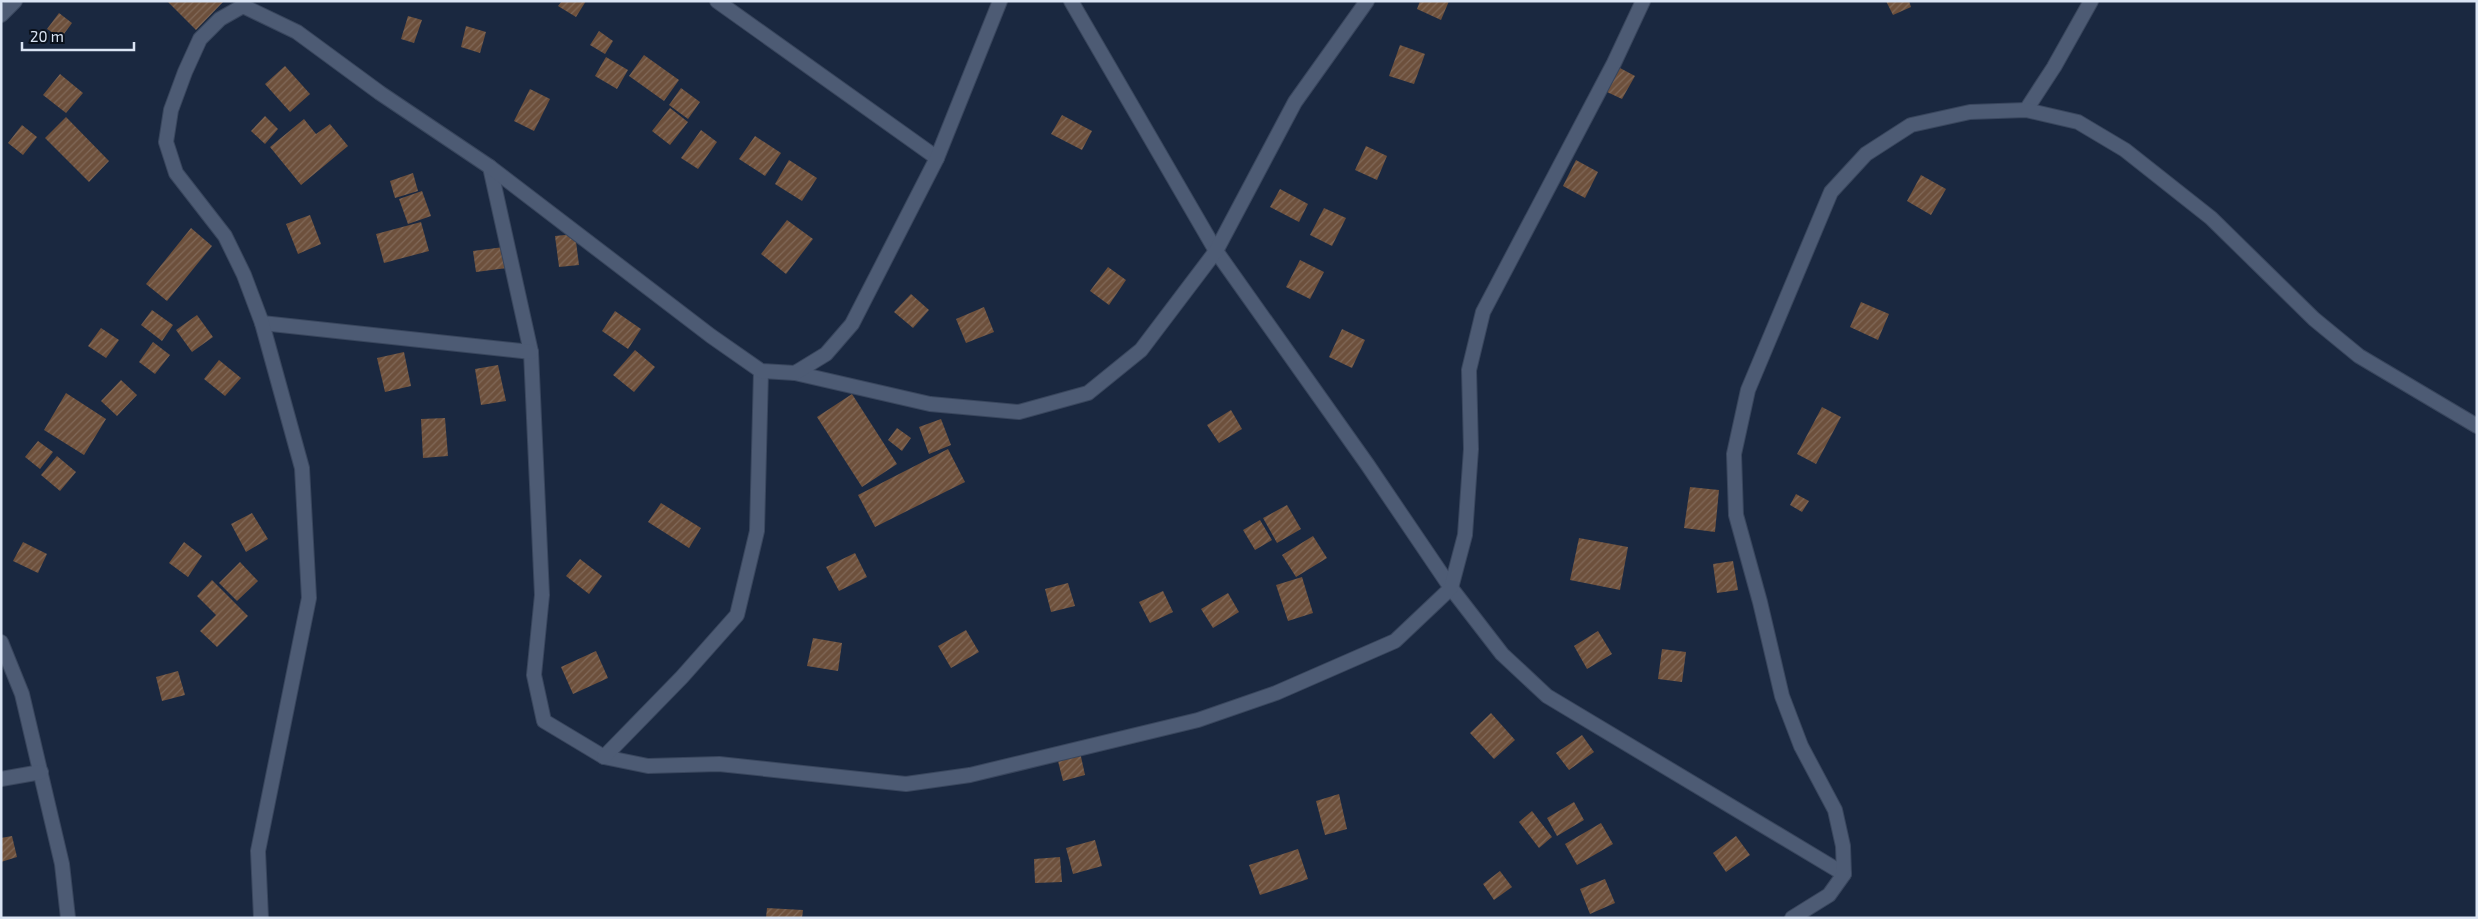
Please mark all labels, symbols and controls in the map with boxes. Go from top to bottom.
scale bar [22,20,135,52]
text: 20 m [30,27,64,45]

